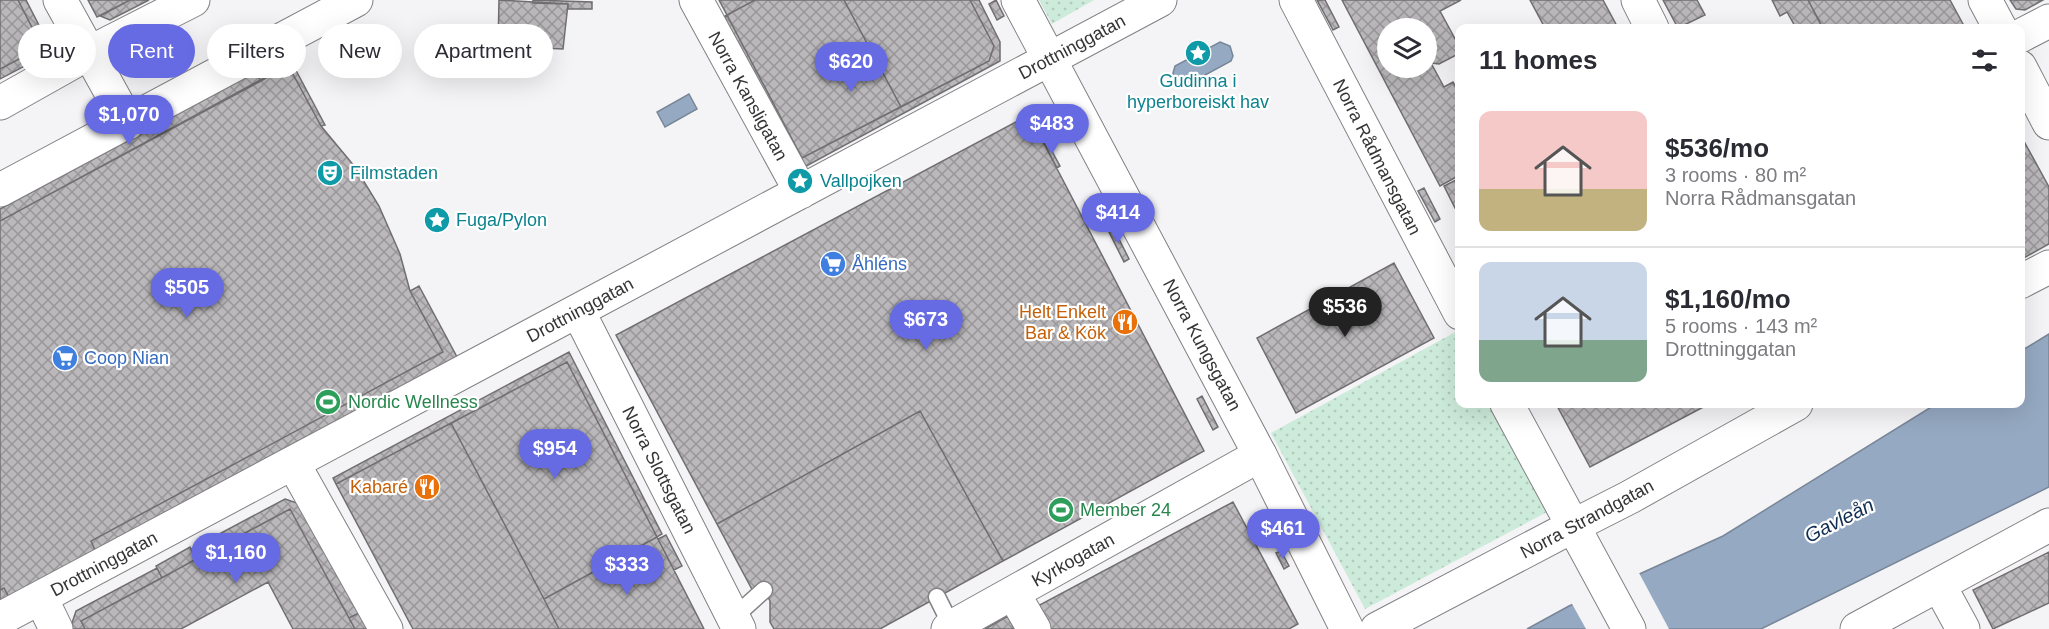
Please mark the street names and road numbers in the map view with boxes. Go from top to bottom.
street label: Drottninggatan [1015,10,1129,84]
street label: Norra Kansligatan [704,28,792,164]
street label: Norra Rådmansgatan [1329,76,1425,238]
street label: Drottninggatan [523,273,637,347]
street label: Norra Kungsgatan [1159,276,1245,414]
street label: Norra Slottsgatan [618,403,700,537]
street label: Norra Strandgatan [1517,475,1657,563]
street label: Drottninggatan [47,527,161,601]
street label: Kyrkogatan [1028,529,1118,591]

